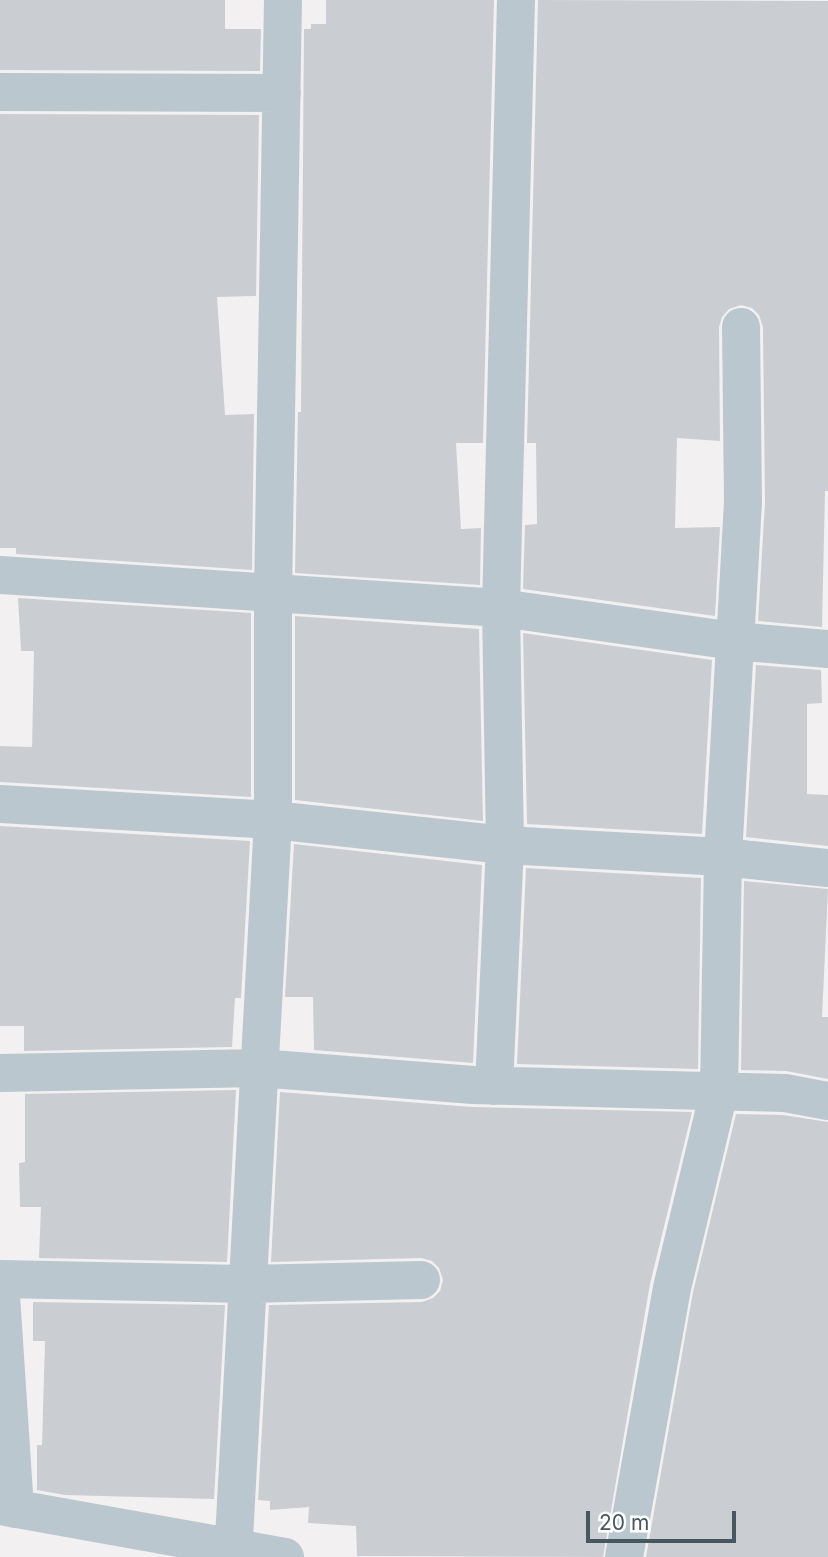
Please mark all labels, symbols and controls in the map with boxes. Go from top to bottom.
scale bar [590,1498,740,1542]
text: 20 m [599,1510,649,1535]

